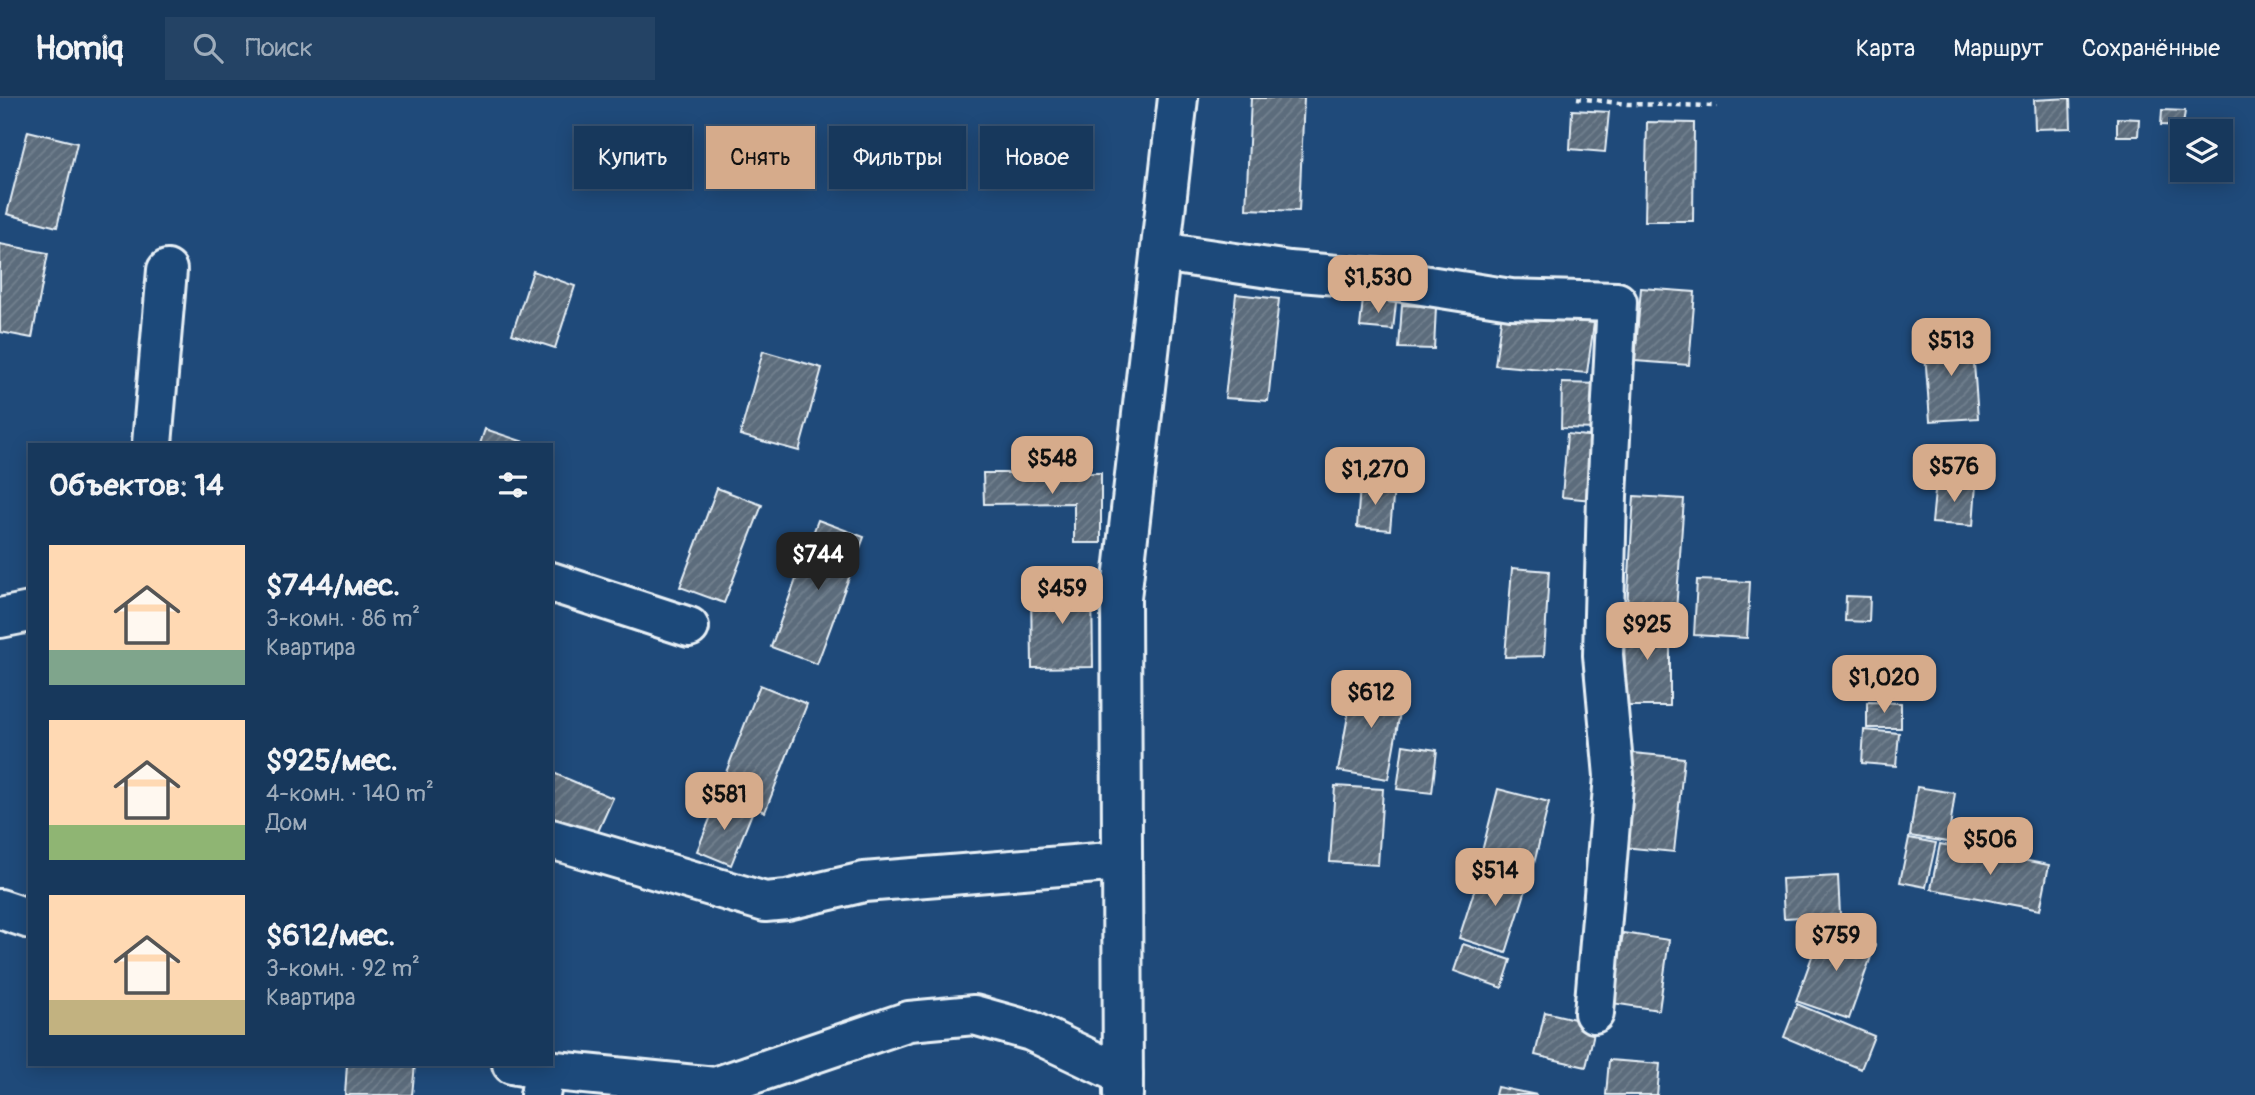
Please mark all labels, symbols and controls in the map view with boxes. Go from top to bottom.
search box [165,17,655,80]
text: Homiq [35,28,123,69]
icon: search [189,29,227,67]
text: Поиск [245,32,313,64]
text: Карта [1856,34,1915,63]
text: Маршрут [1953,34,2044,63]
text: Сохранённые [2082,34,2220,63]
map controls [2170,119,2233,182]
button: layers [2170,119,2233,182]
chip: Купить [574,126,692,189]
chip: Снять [706,126,815,189]
chip: Фильтры [829,126,966,189]
chip: Новое [980,126,1093,189]
pin: $1,530 [1321,256,1435,315]
text: $1,530 [1344,263,1412,292]
pin: $513 [1910,318,1992,378]
text: $513 [1928,326,1974,355]
pin: $548 [1011,436,1093,496]
text: $548 [1027,444,1077,473]
pin: $576 [1913,444,1995,504]
pin: $1,270 [1318,448,1432,507]
text: $576 [1929,452,1979,481]
text: $1,270 [1341,455,1409,484]
icon: filters [494,466,532,504]
text: Объектов: 14 [49,467,224,504]
pin: $744 [777,532,859,592]
text: $744 [792,540,844,569]
pin: $459 [1021,566,1103,626]
text: $744/мес. [266,567,400,604]
icon: home [105,573,189,657]
text: $459 [1037,574,1087,603]
pin: $925 [1606,602,1688,662]
text: 3-комн. · 86 m² [266,604,420,633]
text: $925 [1622,610,1672,639]
text: Квартира [266,633,355,662]
pin: $1,020 [1827,656,1941,715]
text: $1,020 [1848,663,1920,692]
pin: $612 [1330,670,1412,730]
text: $612 [1347,678,1395,707]
text: $925/мес. [266,742,398,779]
icon: home [105,748,189,832]
pin: $581 [683,772,765,832]
text: 4-комн. · 140 m² [266,779,434,808]
text: $581 [701,780,747,809]
text: Дом [266,808,307,837]
pin: $506 [1949,818,2031,877]
text: $506 [1963,825,2017,854]
pin: $514 [1454,848,1536,908]
text: $514 [1471,856,1519,885]
pin: $759 [1795,914,1877,973]
text: $612/мес. [266,917,395,954]
text: $759 [1812,921,1860,950]
icon: home [105,923,189,1007]
text: 3-комн. · 92 m² [266,954,420,983]
text: Квартира [266,983,355,1012]

